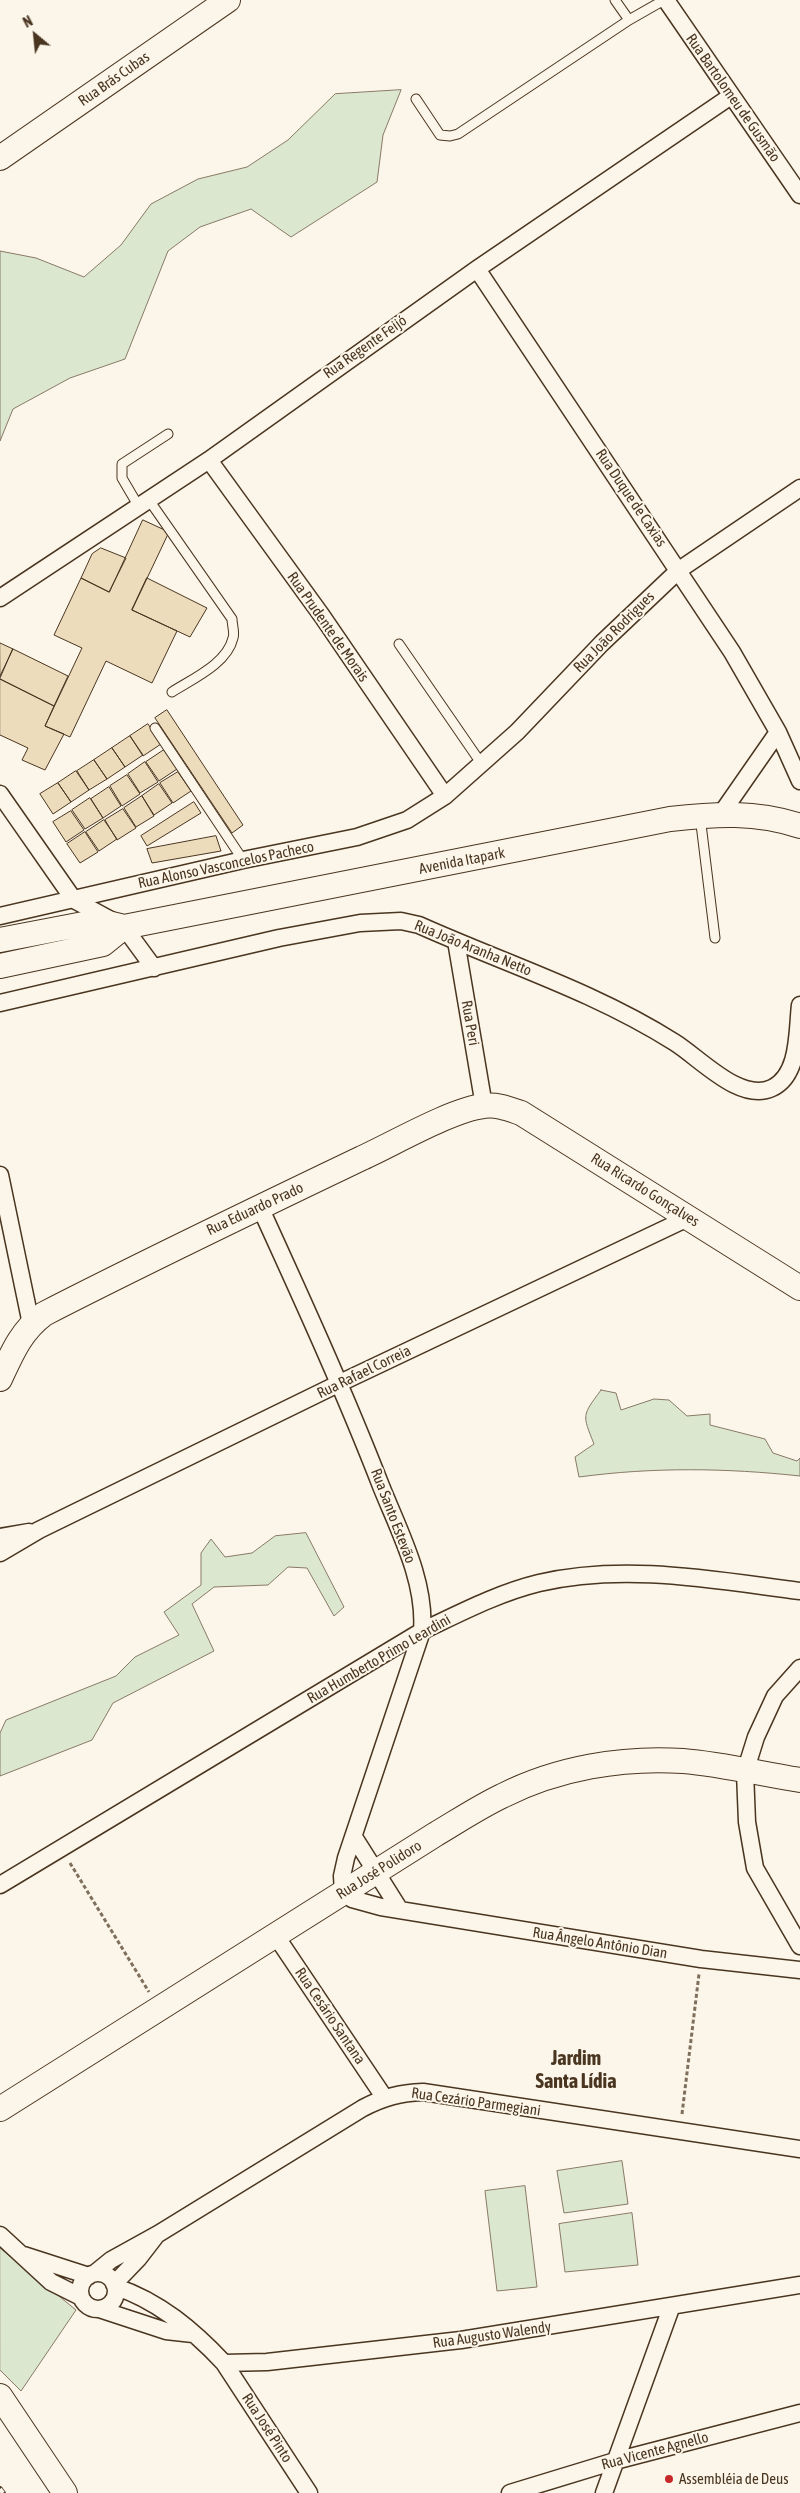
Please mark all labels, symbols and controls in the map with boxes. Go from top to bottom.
north arrow [10,10,60,60]
text: N [21,13,35,31]
street label: Rua Bartolomeu de Gusmão [682,30,784,166]
street label: Rua Brás Cubas [75,48,153,110]
street label: Rua Regente Feijó [320,312,410,382]
street label: Rua Duque de Caxias [592,446,670,550]
street label: Rua Prudente de Morais [283,569,373,685]
street label: Rua João Rodrigues [570,588,658,676]
street label: Rua Alonso Vasconcelos Pacheco [136,838,316,892]
street label: Avenida Itapark [417,844,507,878]
street label: Rua João Aranha Netto [412,916,534,980]
street label: Rua Peri [457,999,483,1047]
street label: Rua Ricardo Gonçalves [587,1149,703,1231]
street label: Rua Eduardo Prado [204,1179,306,1239]
street label: Rua Rafael Correia [314,1342,414,1402]
street label: Rua Santo Estevão [367,1466,419,1566]
street label: Rua Humberto Primo Leardini [304,1611,454,1707]
street label: Rua José Polidoro [333,1837,425,1903]
street label: Rua Ângelo Antônio Dian [531,1923,669,1963]
street label: Rua Cesário Santana [291,1964,369,2068]
district label: Jardim Santa Lídia [536,2047,616,2094]
street label: Rua Cezário Parmegiani [410,2084,542,2120]
street label: Rua Augusto Walendy [432,2318,552,2352]
street label: Rua José Pinto [238,2390,296,2466]
street label: Rua Vicente Agnello [600,2428,710,2474]
place label: Assembléia de Deus [679,2470,788,2488]
marker: Assembléia de Deus [663,2473,675,2485]

